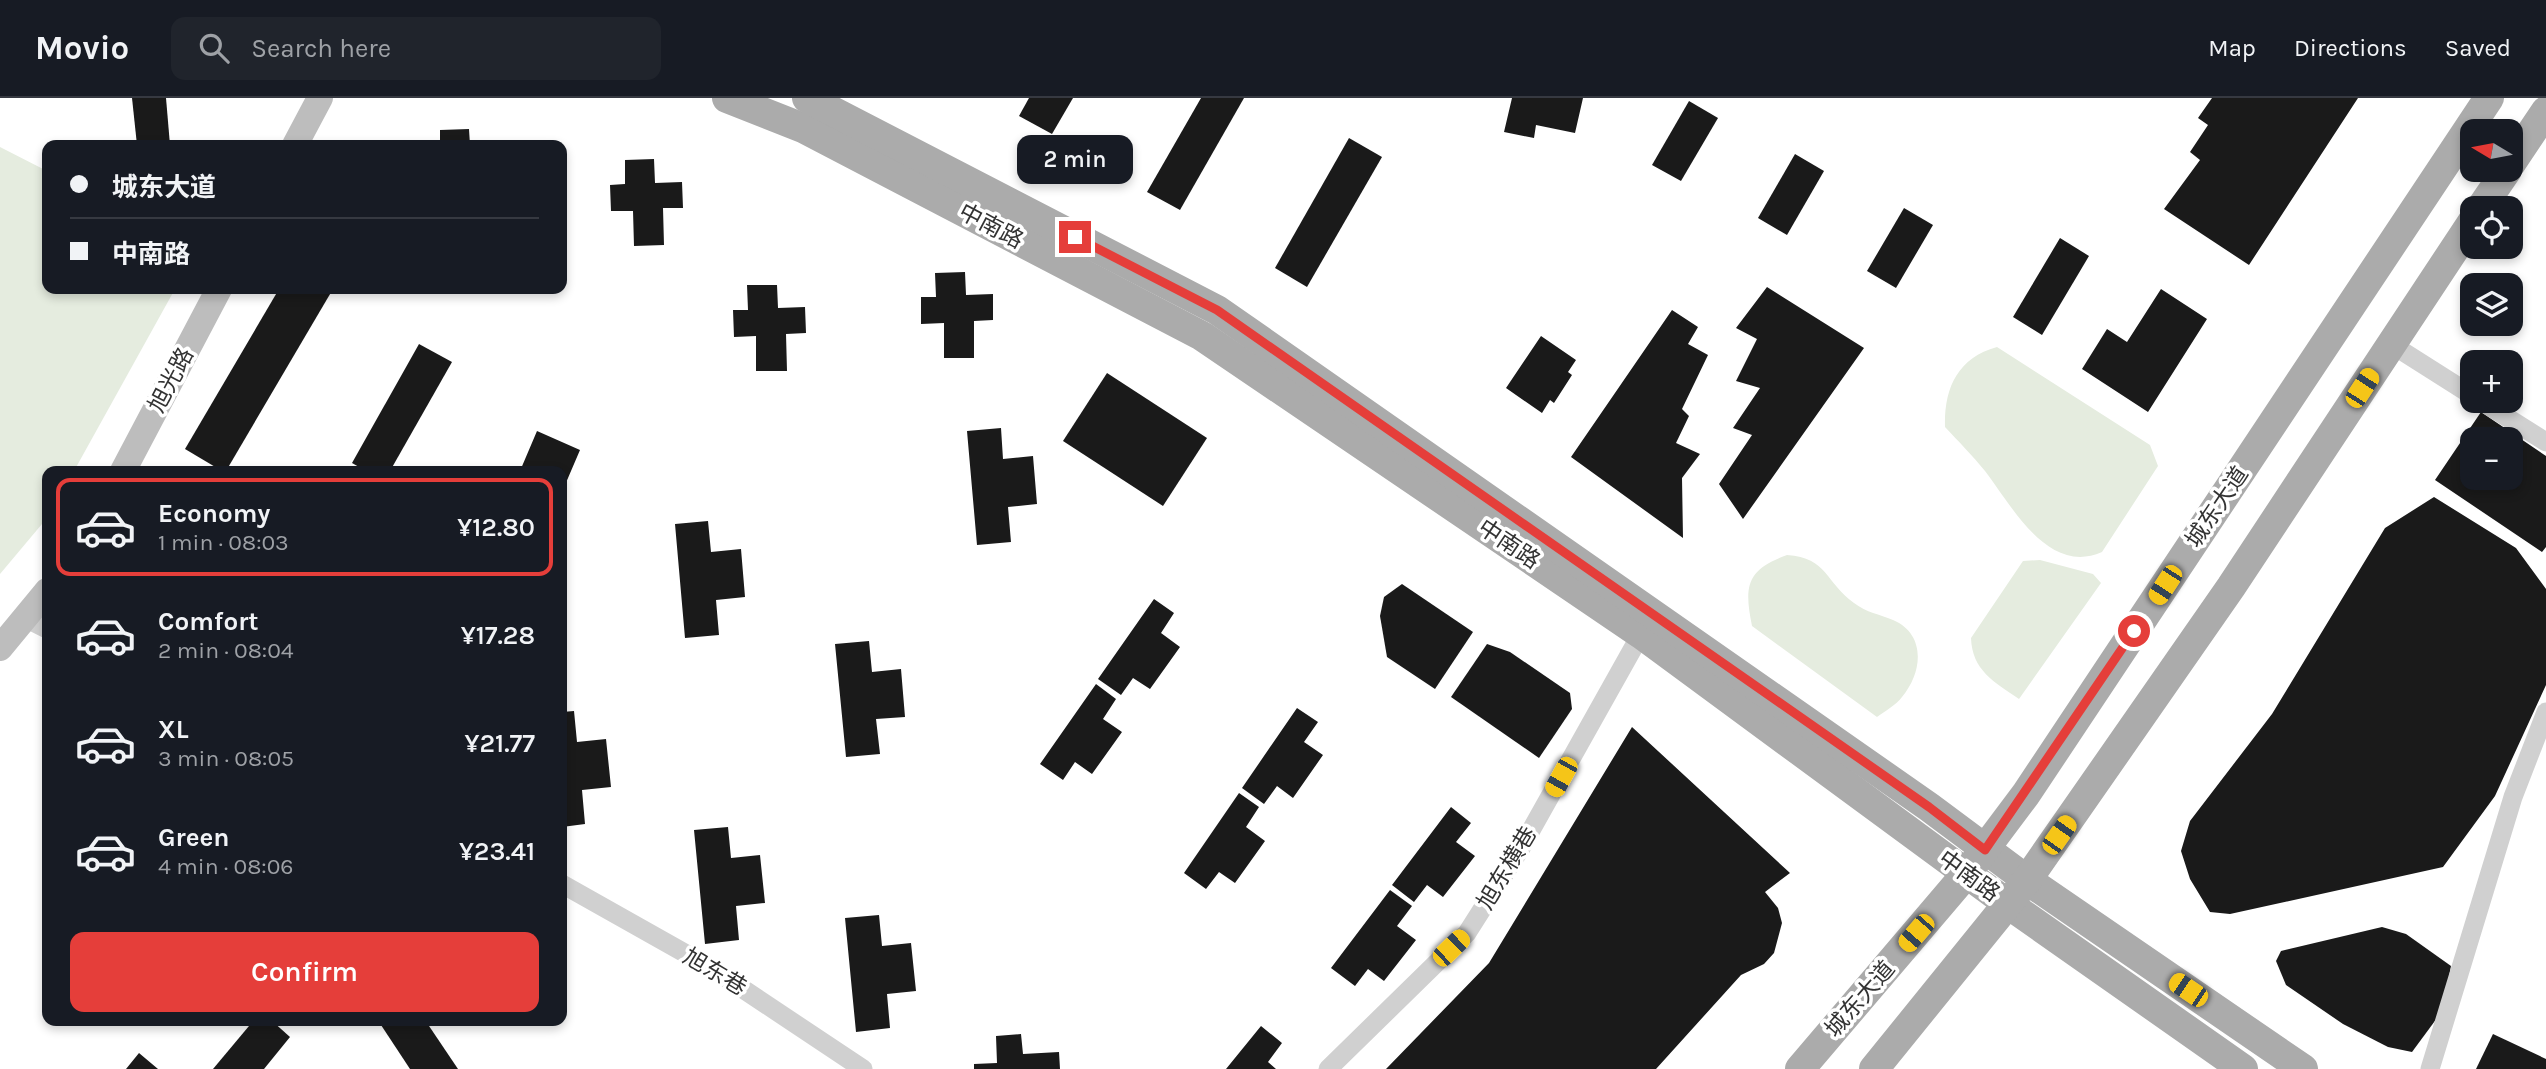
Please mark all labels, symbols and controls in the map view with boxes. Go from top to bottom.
search box [171,17,661,80]
text: Movio [35,29,129,67]
icon: search [195,29,233,67]
text: Search here [251,33,391,64]
text: Map [2208,34,2256,62]
text: Directions [2294,34,2407,62]
text: Saved [2445,34,2511,62]
north arrow [2460,119,2524,182]
map controls [2460,119,2523,490]
callout: 2 min [1017,136,1133,184]
text: 2 min [1044,146,1106,173]
text: 城东大道 [112,172,216,203]
button: locate [2460,196,2523,259]
street label: 中南路 [954,198,1028,254]
route end [1059,221,1091,253]
text: 中南路 [112,239,190,270]
button: layers [2460,273,2523,336]
street label: 旭光路 [143,343,199,417]
button: + [2460,350,2523,413]
car [2342,365,2383,411]
button: − [2460,427,2523,490]
street label: 城东大道 [2180,461,2254,553]
icon: car [74,496,137,559]
text: Economy [158,498,270,529]
text: ¥12.80 [457,512,535,543]
street label: 中南路 [1473,514,1545,574]
text: 1 min · 08:03 [158,529,289,556]
car [2145,562,2186,608]
icon: car [74,604,137,667]
text: Comfort [158,606,259,637]
route start [2118,615,2150,647]
text: ¥17.28 [461,620,535,651]
text: 2 min · 08:04 [158,637,294,664]
icon: car [74,712,137,775]
text: XL [158,714,189,745]
text: ¥21.77 [465,728,535,759]
text: 3 min · 08:05 [158,745,294,772]
car [1542,754,1581,800]
car [2039,812,2080,858]
icon: car [74,820,137,883]
text: Green [158,822,230,853]
street label: 旭东横巷 [1472,822,1542,914]
text: ¥23.41 [459,836,535,867]
street label: 中南路 [1933,845,2005,907]
text: 4 min · 08:06 [158,853,294,880]
car [1895,910,1938,956]
car [1429,926,1474,970]
button: Confirm [70,932,539,1012]
street label: 旭东巷 [678,943,752,1001]
street label: 城东大道 [1820,955,1900,1043]
car [2165,970,2212,1010]

